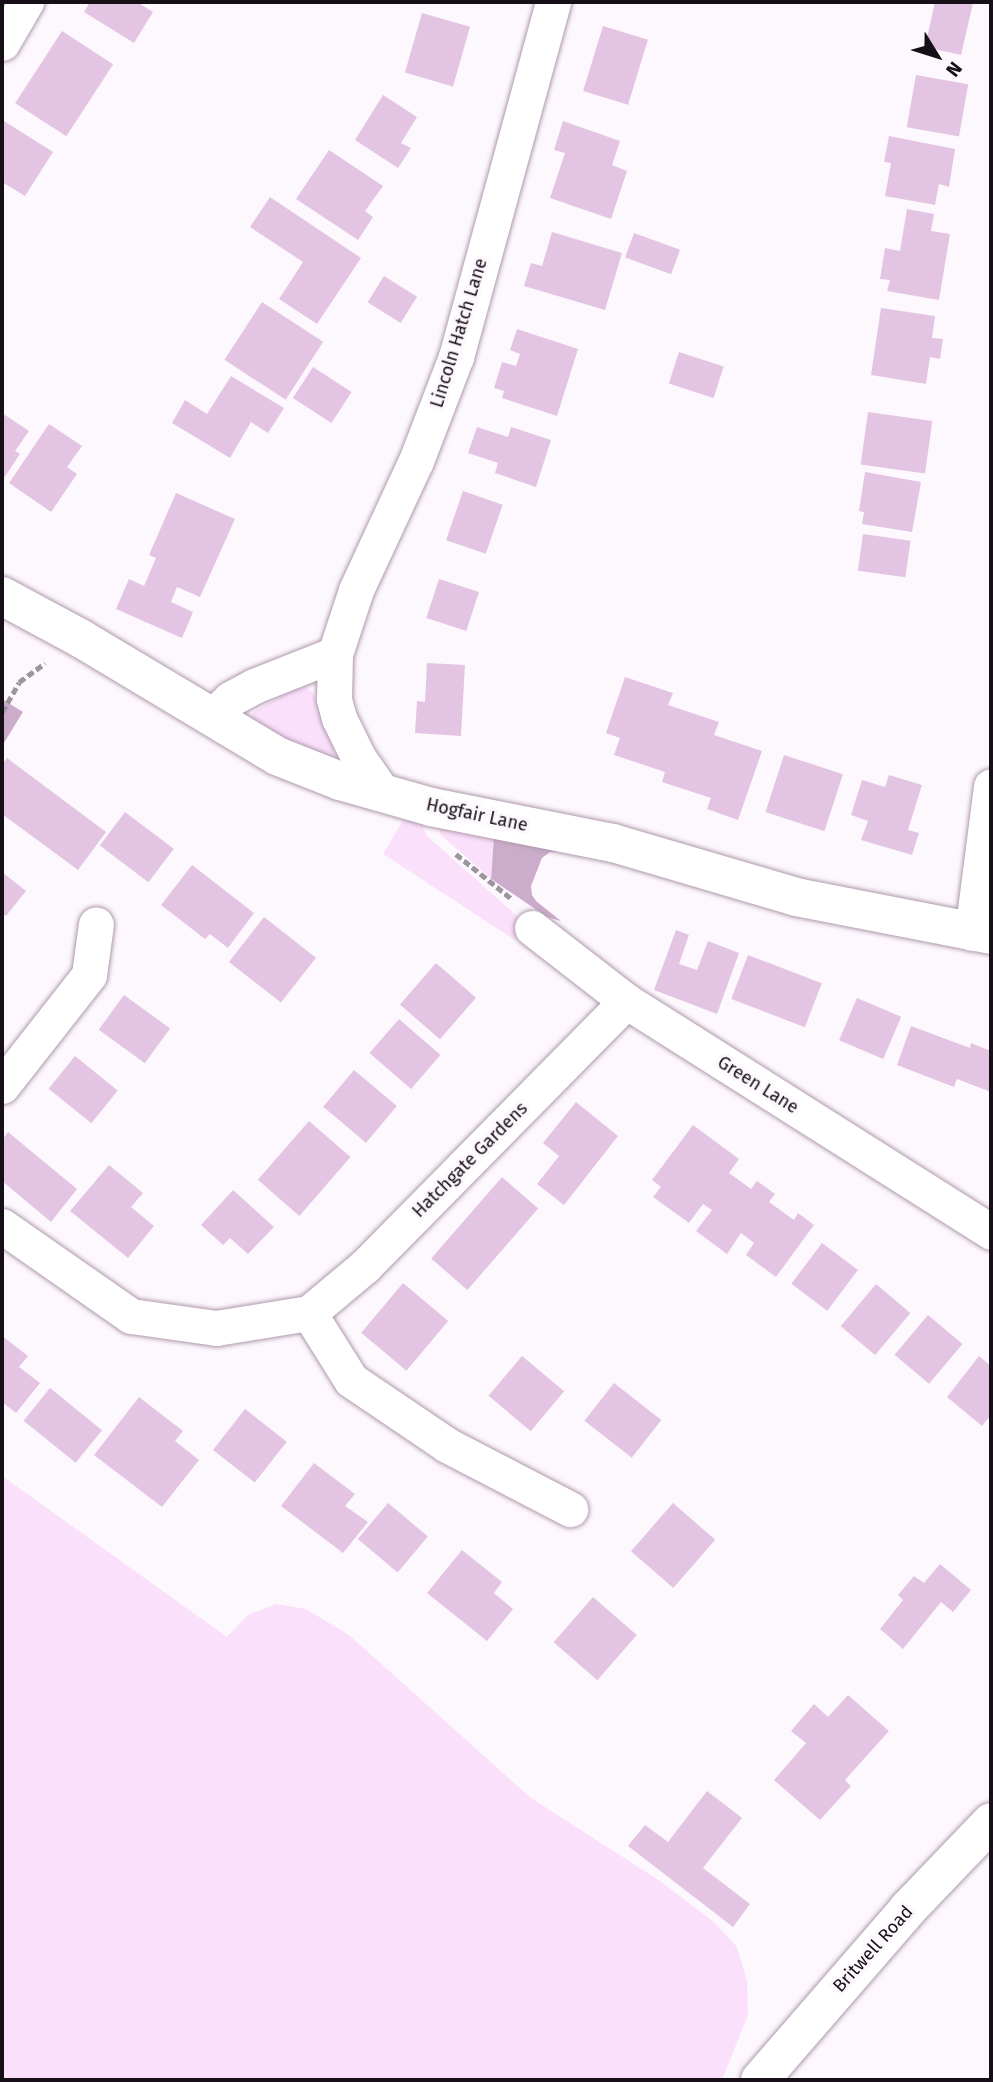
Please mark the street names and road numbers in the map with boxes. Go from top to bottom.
street label: Lincoln Hatch Lane [426,256,492,410]
street label: Hogfair Lane [424,794,530,836]
street label: Green Lane [713,1052,803,1118]
street label: Hatchgate Gardens [408,1098,532,1222]
street label: Britwell Road [829,1901,917,1997]

